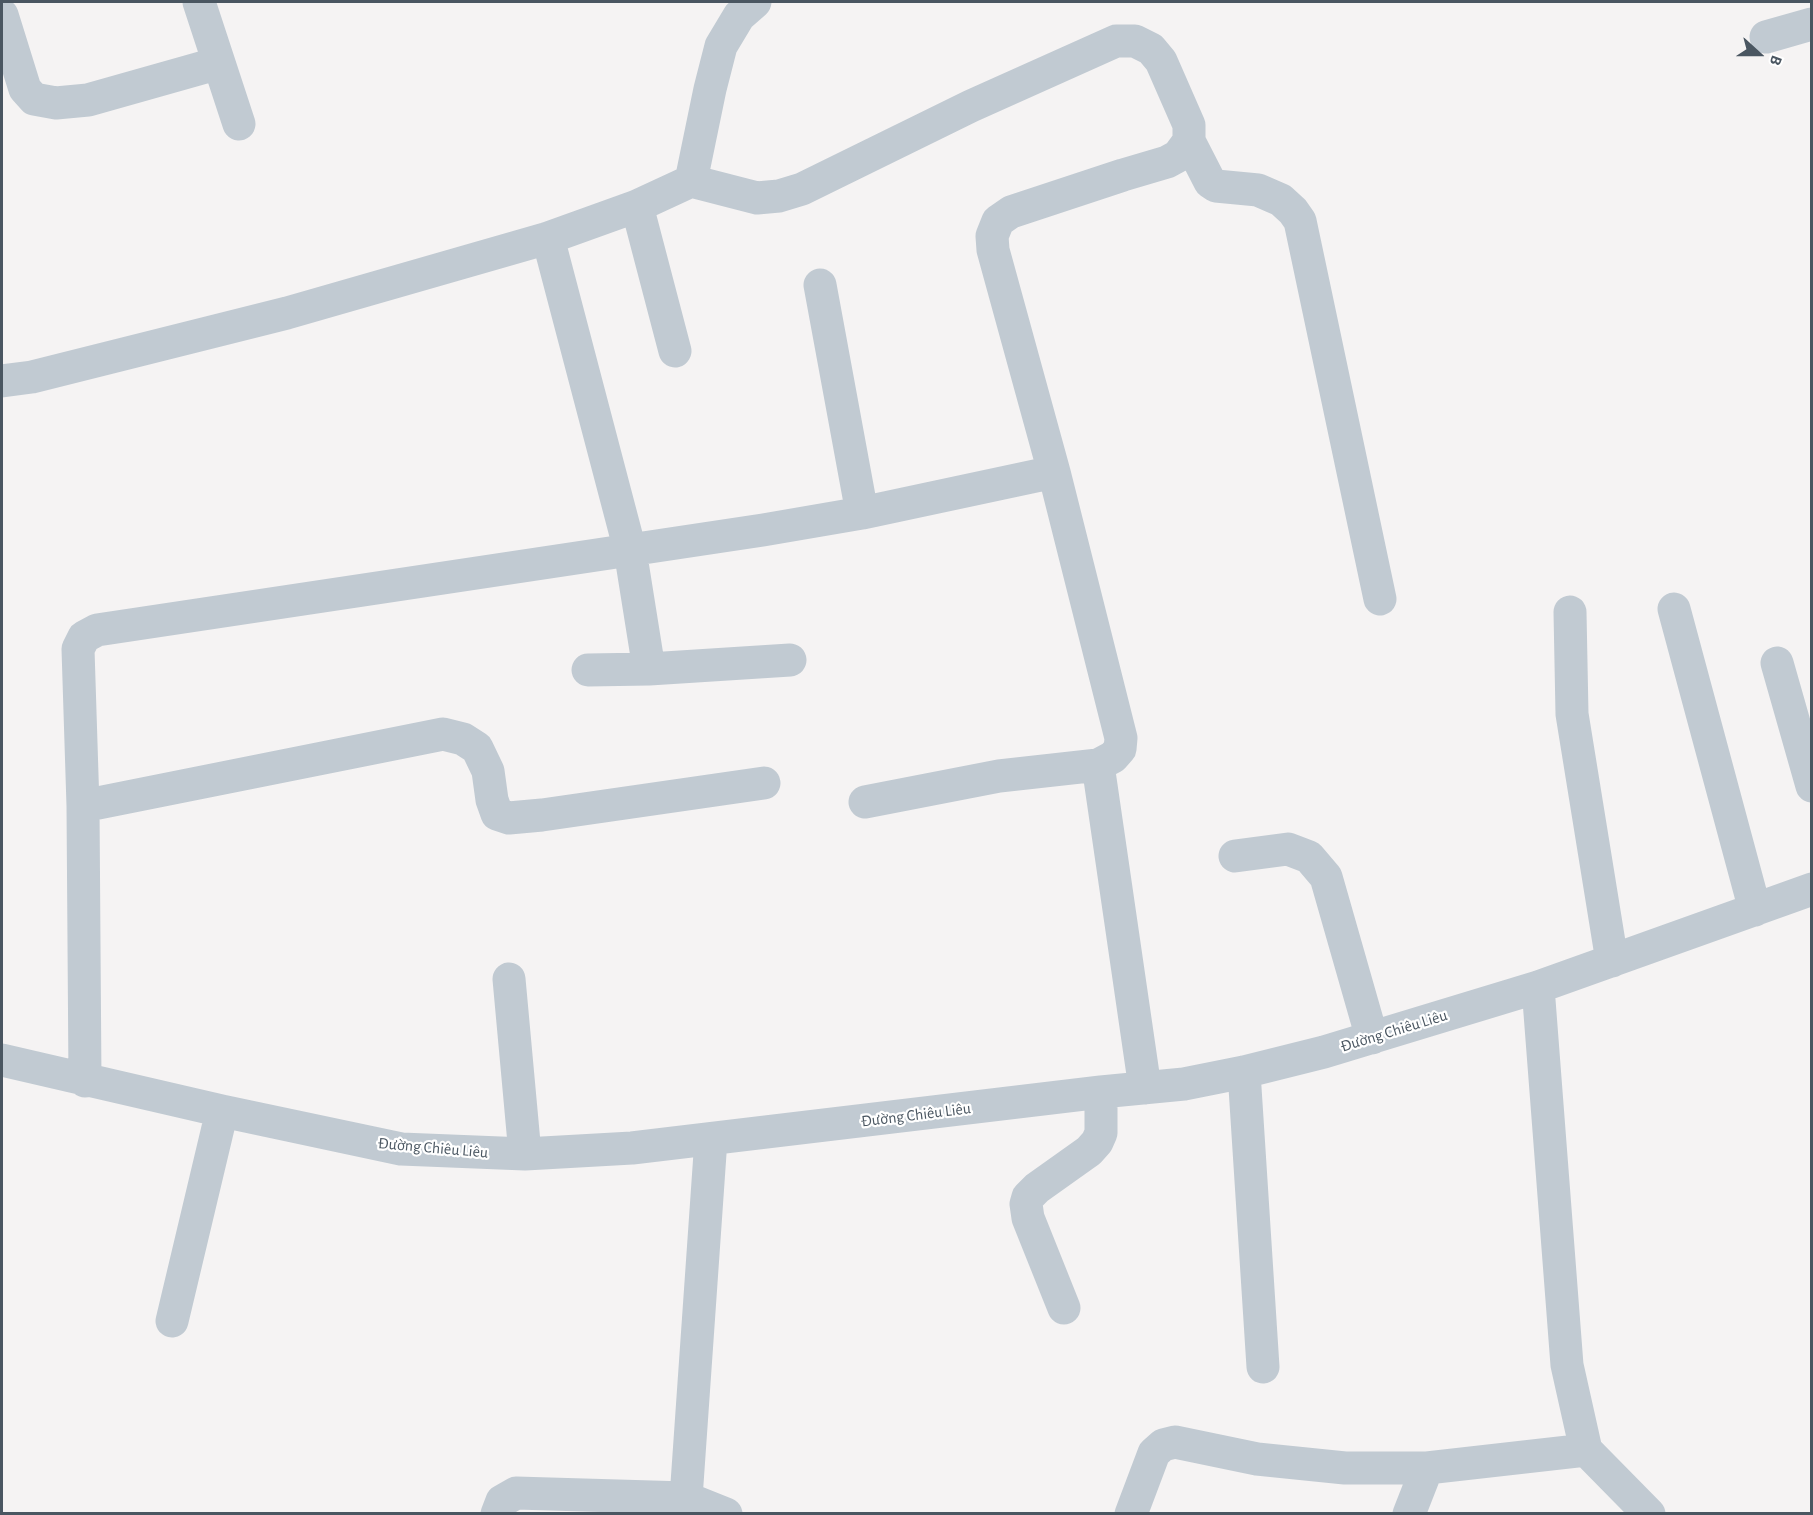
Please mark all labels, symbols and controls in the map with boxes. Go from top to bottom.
north arrow [1729,24,1789,84]
text: B [1767,53,1785,68]
street label: Đường Chiêu Liêu [1338,1006,1450,1056]
street label: Đường Chiêu Liêu [860,1099,972,1131]
street label: Đường Chiêu Liêu [377,1134,489,1162]

